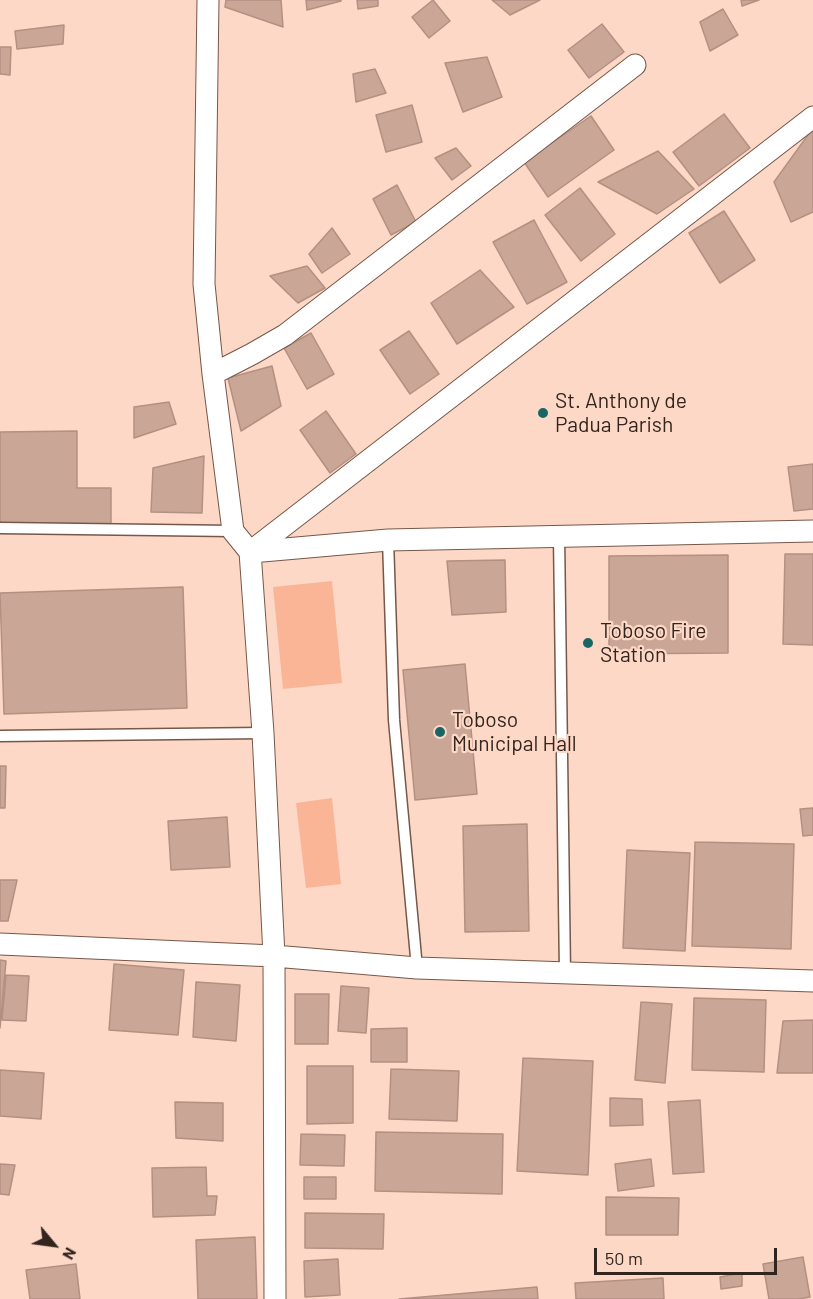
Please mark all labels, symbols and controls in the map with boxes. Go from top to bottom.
place label: St. Anthony de Padua Parish [555,388,687,438]
marker: St. Anthony de Padua Parish [536,406,550,420]
place label: Toboso Fire Station [600,618,706,668]
marker: Toboso Fire Station [581,636,595,650]
place label: Toboso Municipal Hall [452,707,577,757]
marker: Toboso Municipal Hall [433,725,447,739]
north arrow [24,1215,84,1275]
scale bar [597,1236,780,1274]
text: N [59,1245,81,1263]
text: 50 m [605,1247,643,1269]

